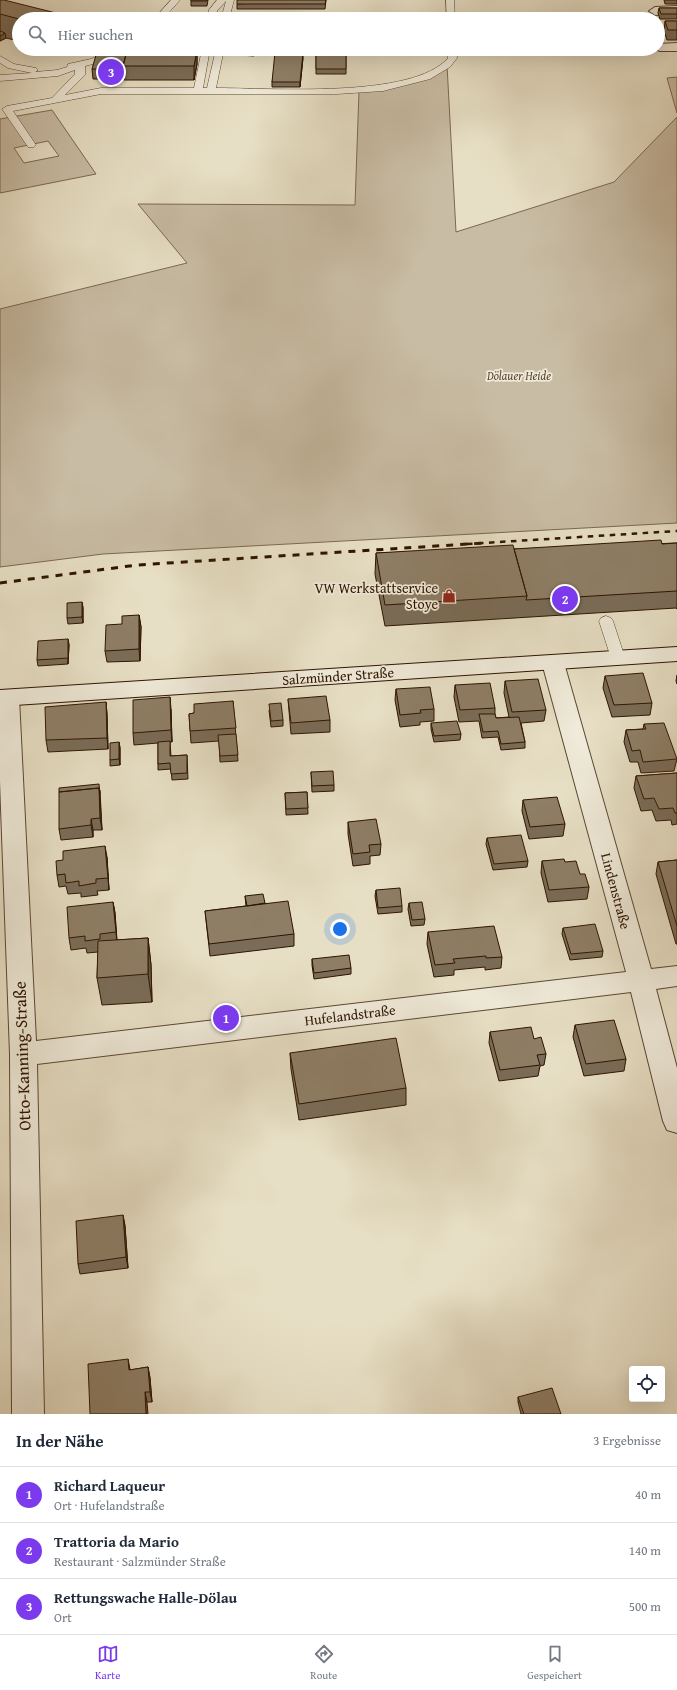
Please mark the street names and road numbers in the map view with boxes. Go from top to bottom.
street label: Salzmünder Straße [281,662,395,690]
street label: Lindenstraße [596,851,636,932]
street label: Otto-Kanning-Straße [6,981,37,1131]
street label: Hufelandstraße [303,999,397,1030]

